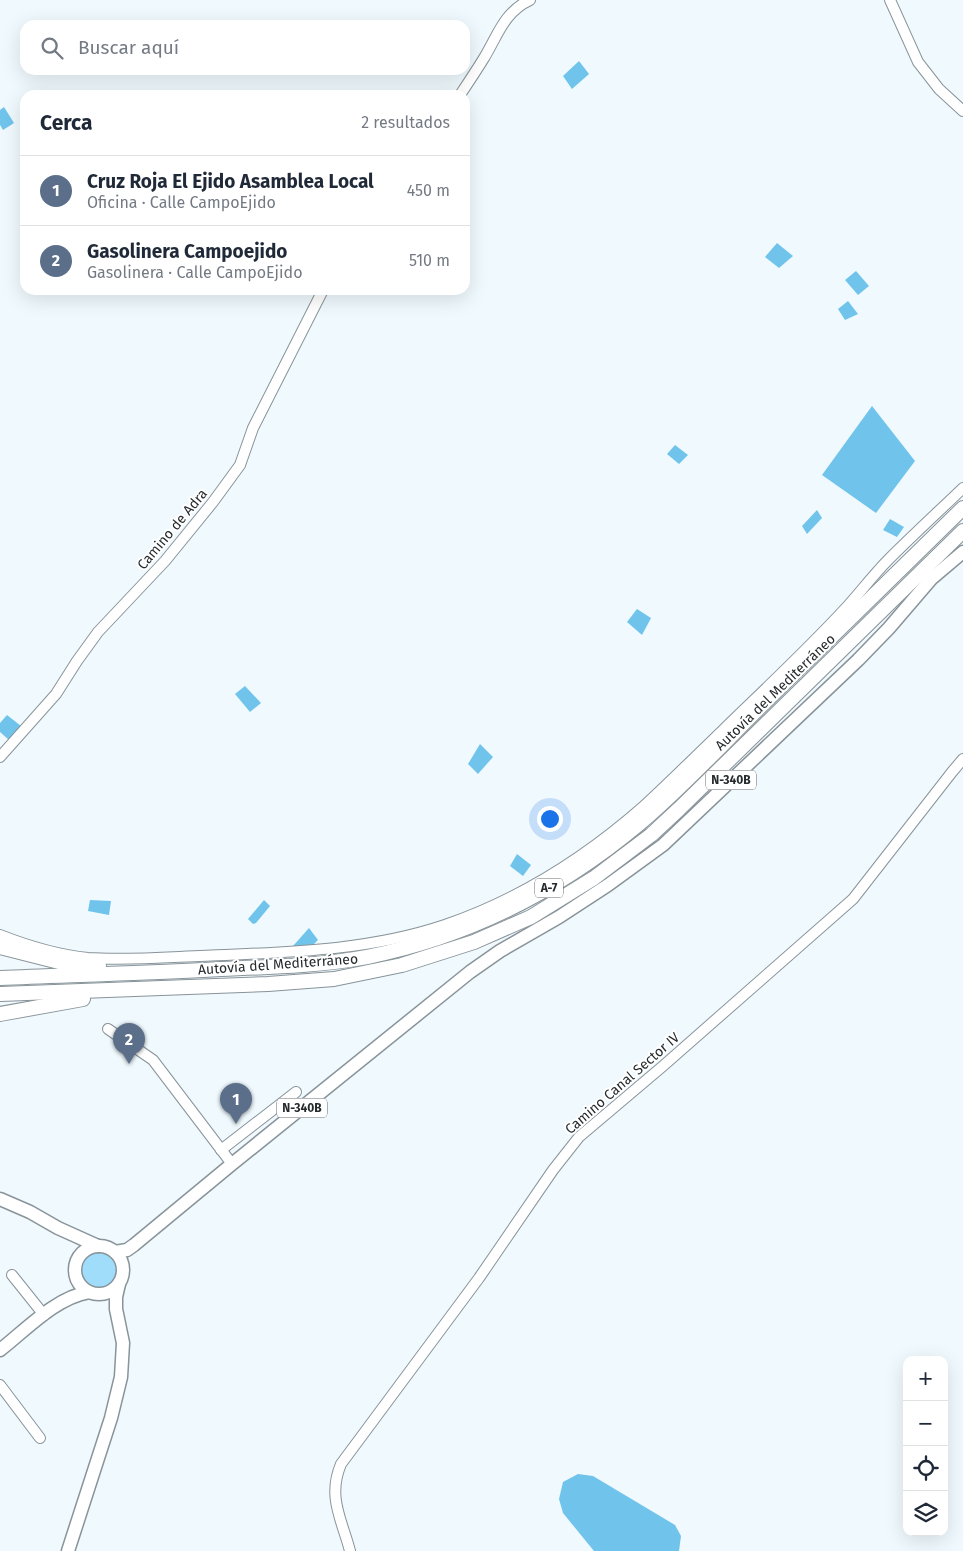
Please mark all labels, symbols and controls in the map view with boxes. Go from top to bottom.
search box [20,20,470,75]
icon: search [38,34,66,62]
text: Buscar aquí [78,36,179,59]
text: Cerca [40,110,92,136]
text: 2 resultados [361,113,450,132]
text: Cruz Roja El Ejido Asamblea Local [87,170,374,193]
text: 1 [52,181,60,200]
text: 450 m [407,181,450,200]
text: Oficina · Calle CampoEjido [87,193,276,212]
text: Gasolinera Campoejido [87,240,287,263]
text: 2 [52,251,60,270]
text: 510 m [409,251,450,270]
text: Gasolinera · Calle CampoEjido [87,263,303,282]
street label: Camino de Adra [134,486,211,573]
street label: Autovía del Mediterráneo [712,631,839,754]
road number: N-340B [706,770,756,790]
your location [537,806,563,832]
road number: A-7 [535,878,563,898]
street label: Autovía del Mediterráneo [197,950,359,979]
pin: 2 [113,1023,145,1064]
street label: Camino Canal Sector IV [562,1029,683,1138]
pin: 1 [220,1083,252,1124]
road number: N-340B [277,1098,327,1118]
map controls [903,1356,948,1536]
button: + [903,1356,948,1401]
button: − [903,1401,948,1446]
button: locate [903,1446,948,1491]
button: layers [903,1491,948,1536]

